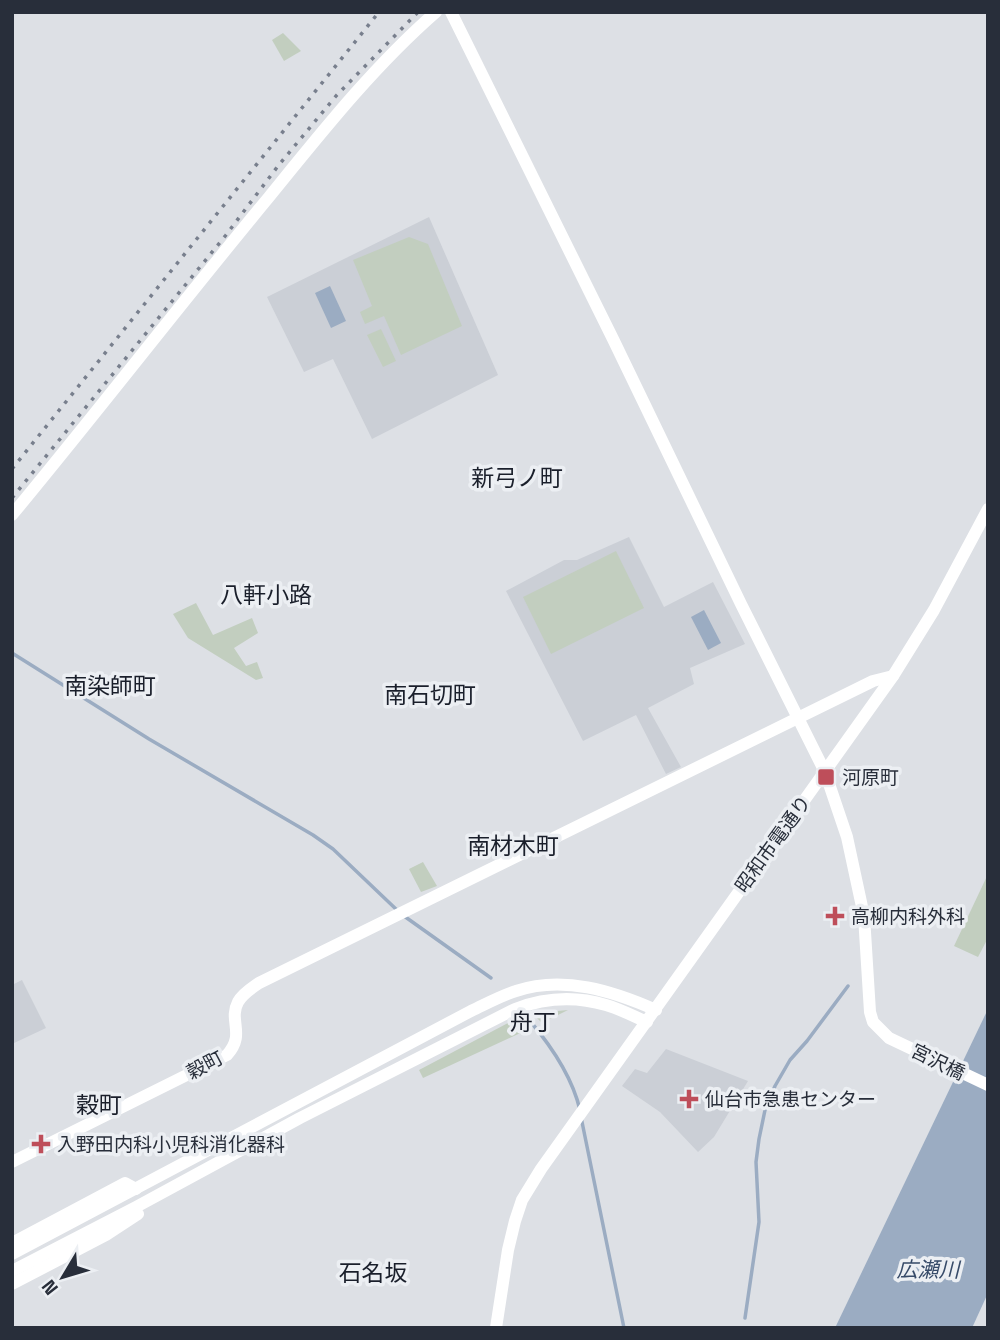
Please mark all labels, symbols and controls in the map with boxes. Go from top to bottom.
district label: 新弓ノ町 [471,463,563,493]
district label: 八軒小路 [220,580,312,610]
district label: 南染師町 [64,671,156,701]
district label: 南石切町 [384,680,476,710]
place label: 河原町 [842,765,899,790]
marker: 河原町 [816,767,836,787]
street label: 昭和市電通り [729,791,817,897]
district label: 南材木町 [467,831,559,861]
place label: 高柳内科外科 [851,904,965,929]
marker: 高柳内科外科 [825,906,845,926]
district label: 舟丁 [510,1007,556,1037]
street label: 宮沢橋 [907,1038,969,1086]
street label: 穀町 [182,1045,228,1085]
place label: 仙台市急患センター [705,1087,876,1112]
marker: 仙台市急患センター [679,1089,699,1109]
district label: 穀町 [76,1090,122,1120]
place label: 入野田内科小児科消化器科 [57,1132,285,1157]
marker: 入野田内科小児科消化器科 [31,1134,51,1154]
north arrow [28,1242,98,1312]
water label: 広瀬川 [897,1256,961,1283]
district label: 石名坂 [339,1258,408,1288]
text: N [36,1274,64,1300]

